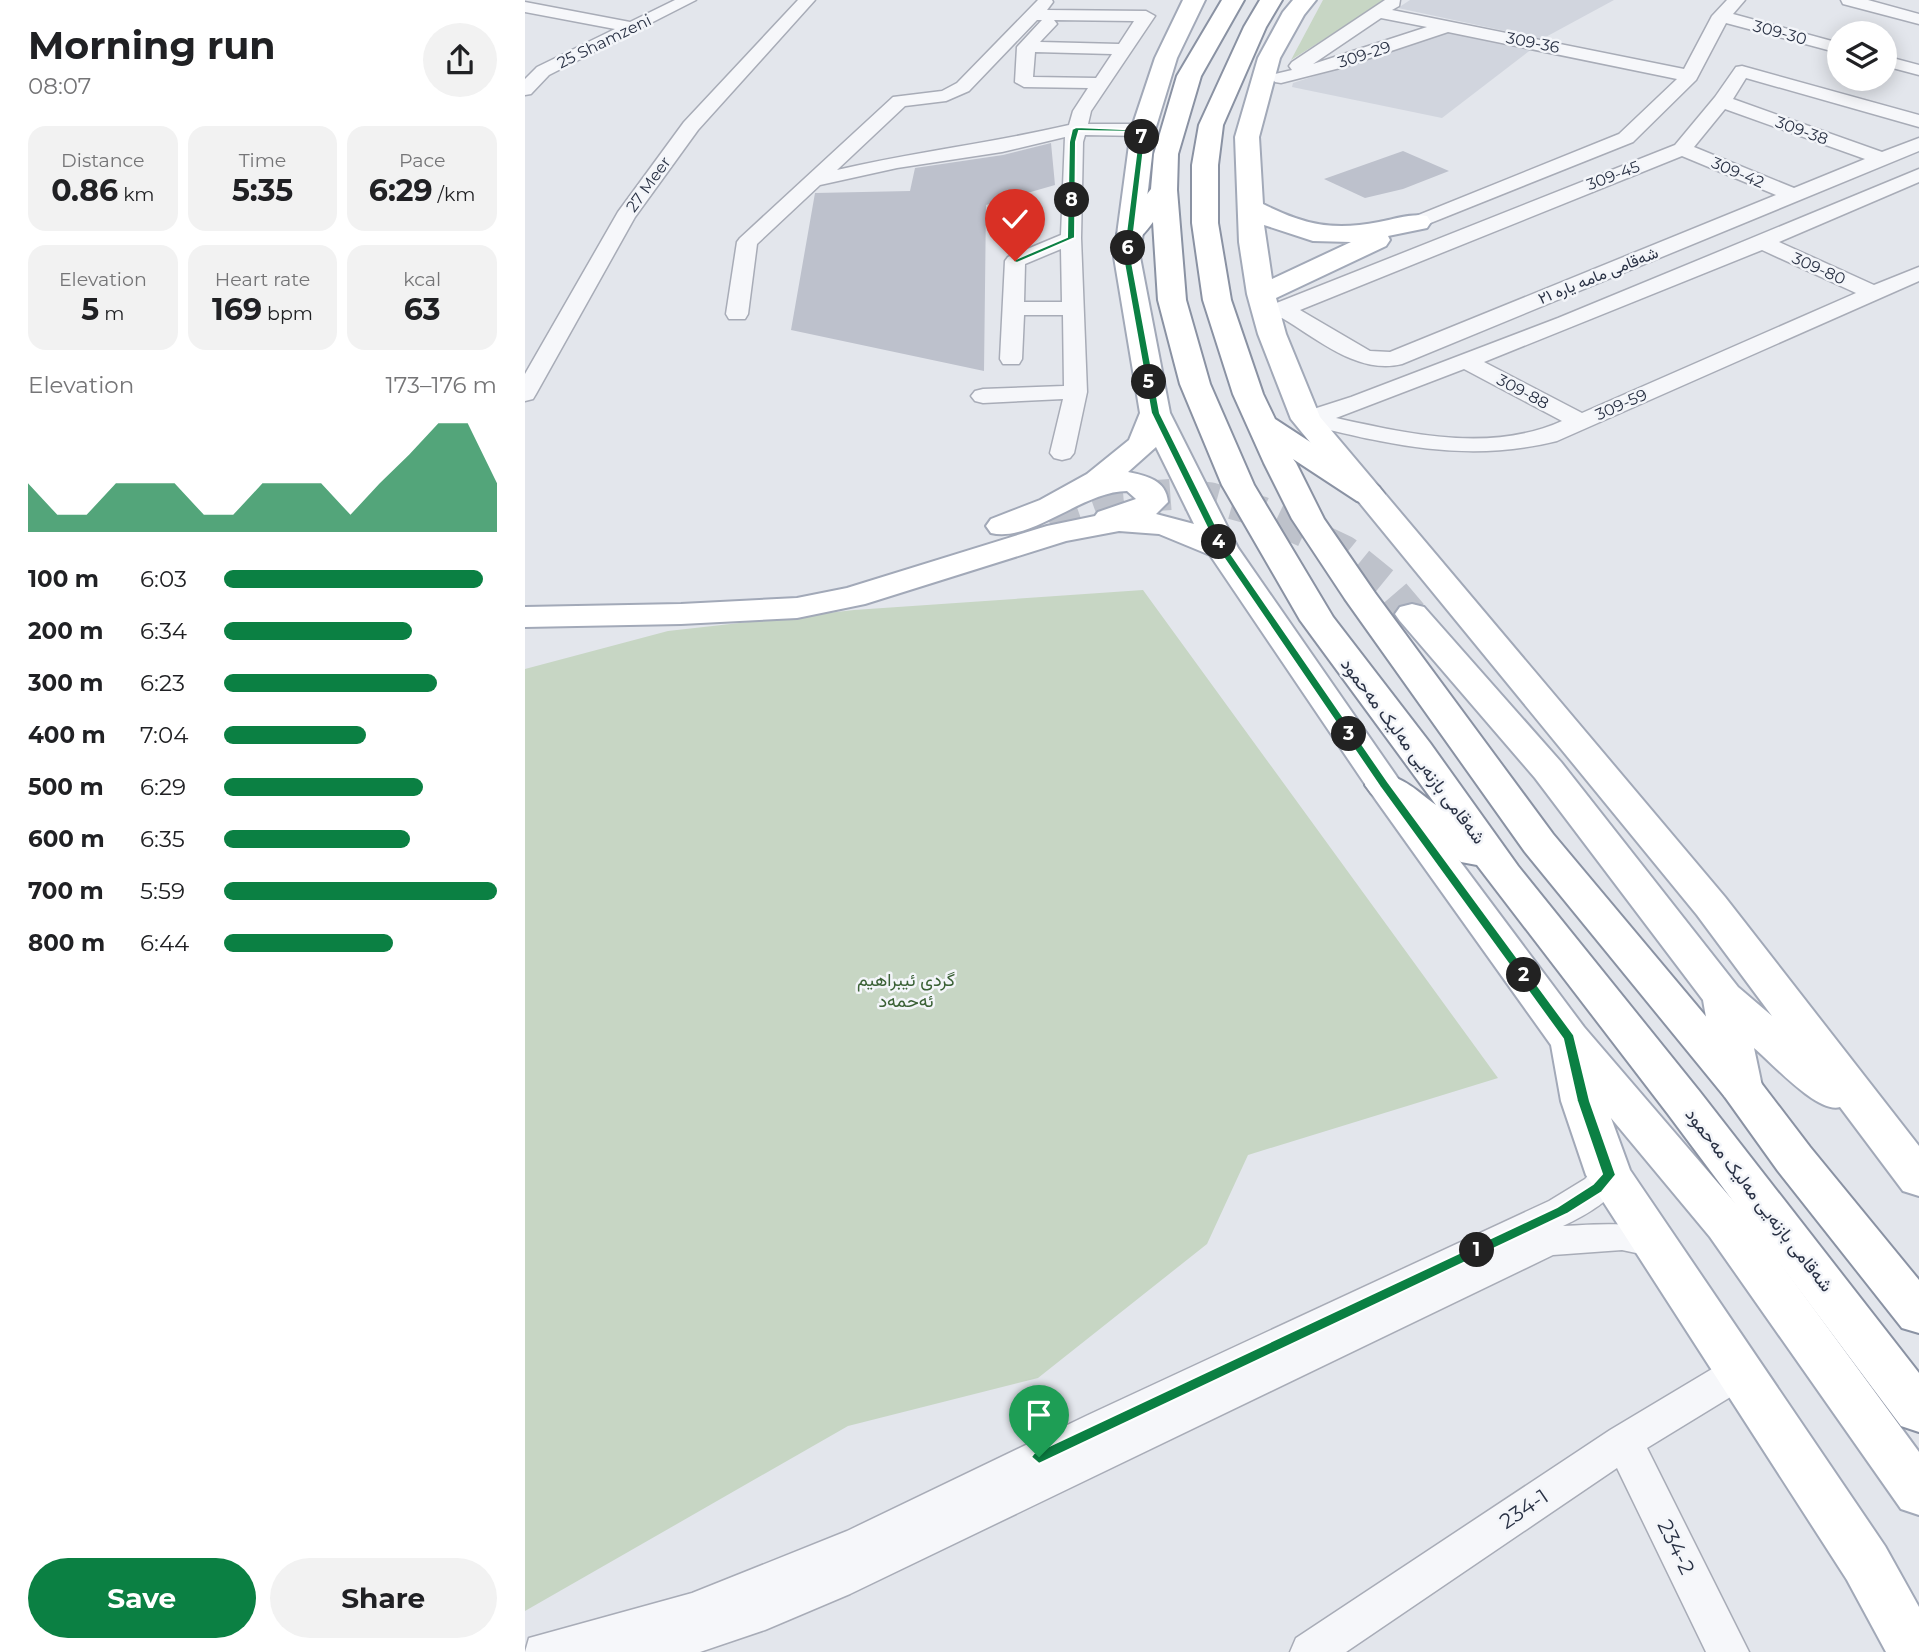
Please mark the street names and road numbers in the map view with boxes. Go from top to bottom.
street label: 25 Shamzeni [554,11,654,72]
street label: 309-30 [1751,16,1809,49]
street label: 309-36 [1505,28,1561,57]
street label: 309-29 [1335,37,1393,72]
street label: 309-38 [1773,112,1831,149]
street label: 27 Meer [622,153,675,216]
street label: 309-42 [1709,153,1767,192]
street label: 309-45 [1584,157,1642,194]
street label: شەقامی مامە یارە ٢١ [1535,243,1661,309]
street label: 309-80 [1789,248,1848,289]
street label: 309-88 [1494,370,1552,413]
street label: 309-59 [1592,385,1650,424]
street label: شەقامی بازنەیی مەلیک مەحمود [1336,654,1490,848]
street label: شەقامی بازنەیی مەلیک مەحمود [1680,1104,1838,1296]
street label: 234-1 [1495,1483,1553,1534]
street label: 234-2 [1653,1515,1700,1578]

